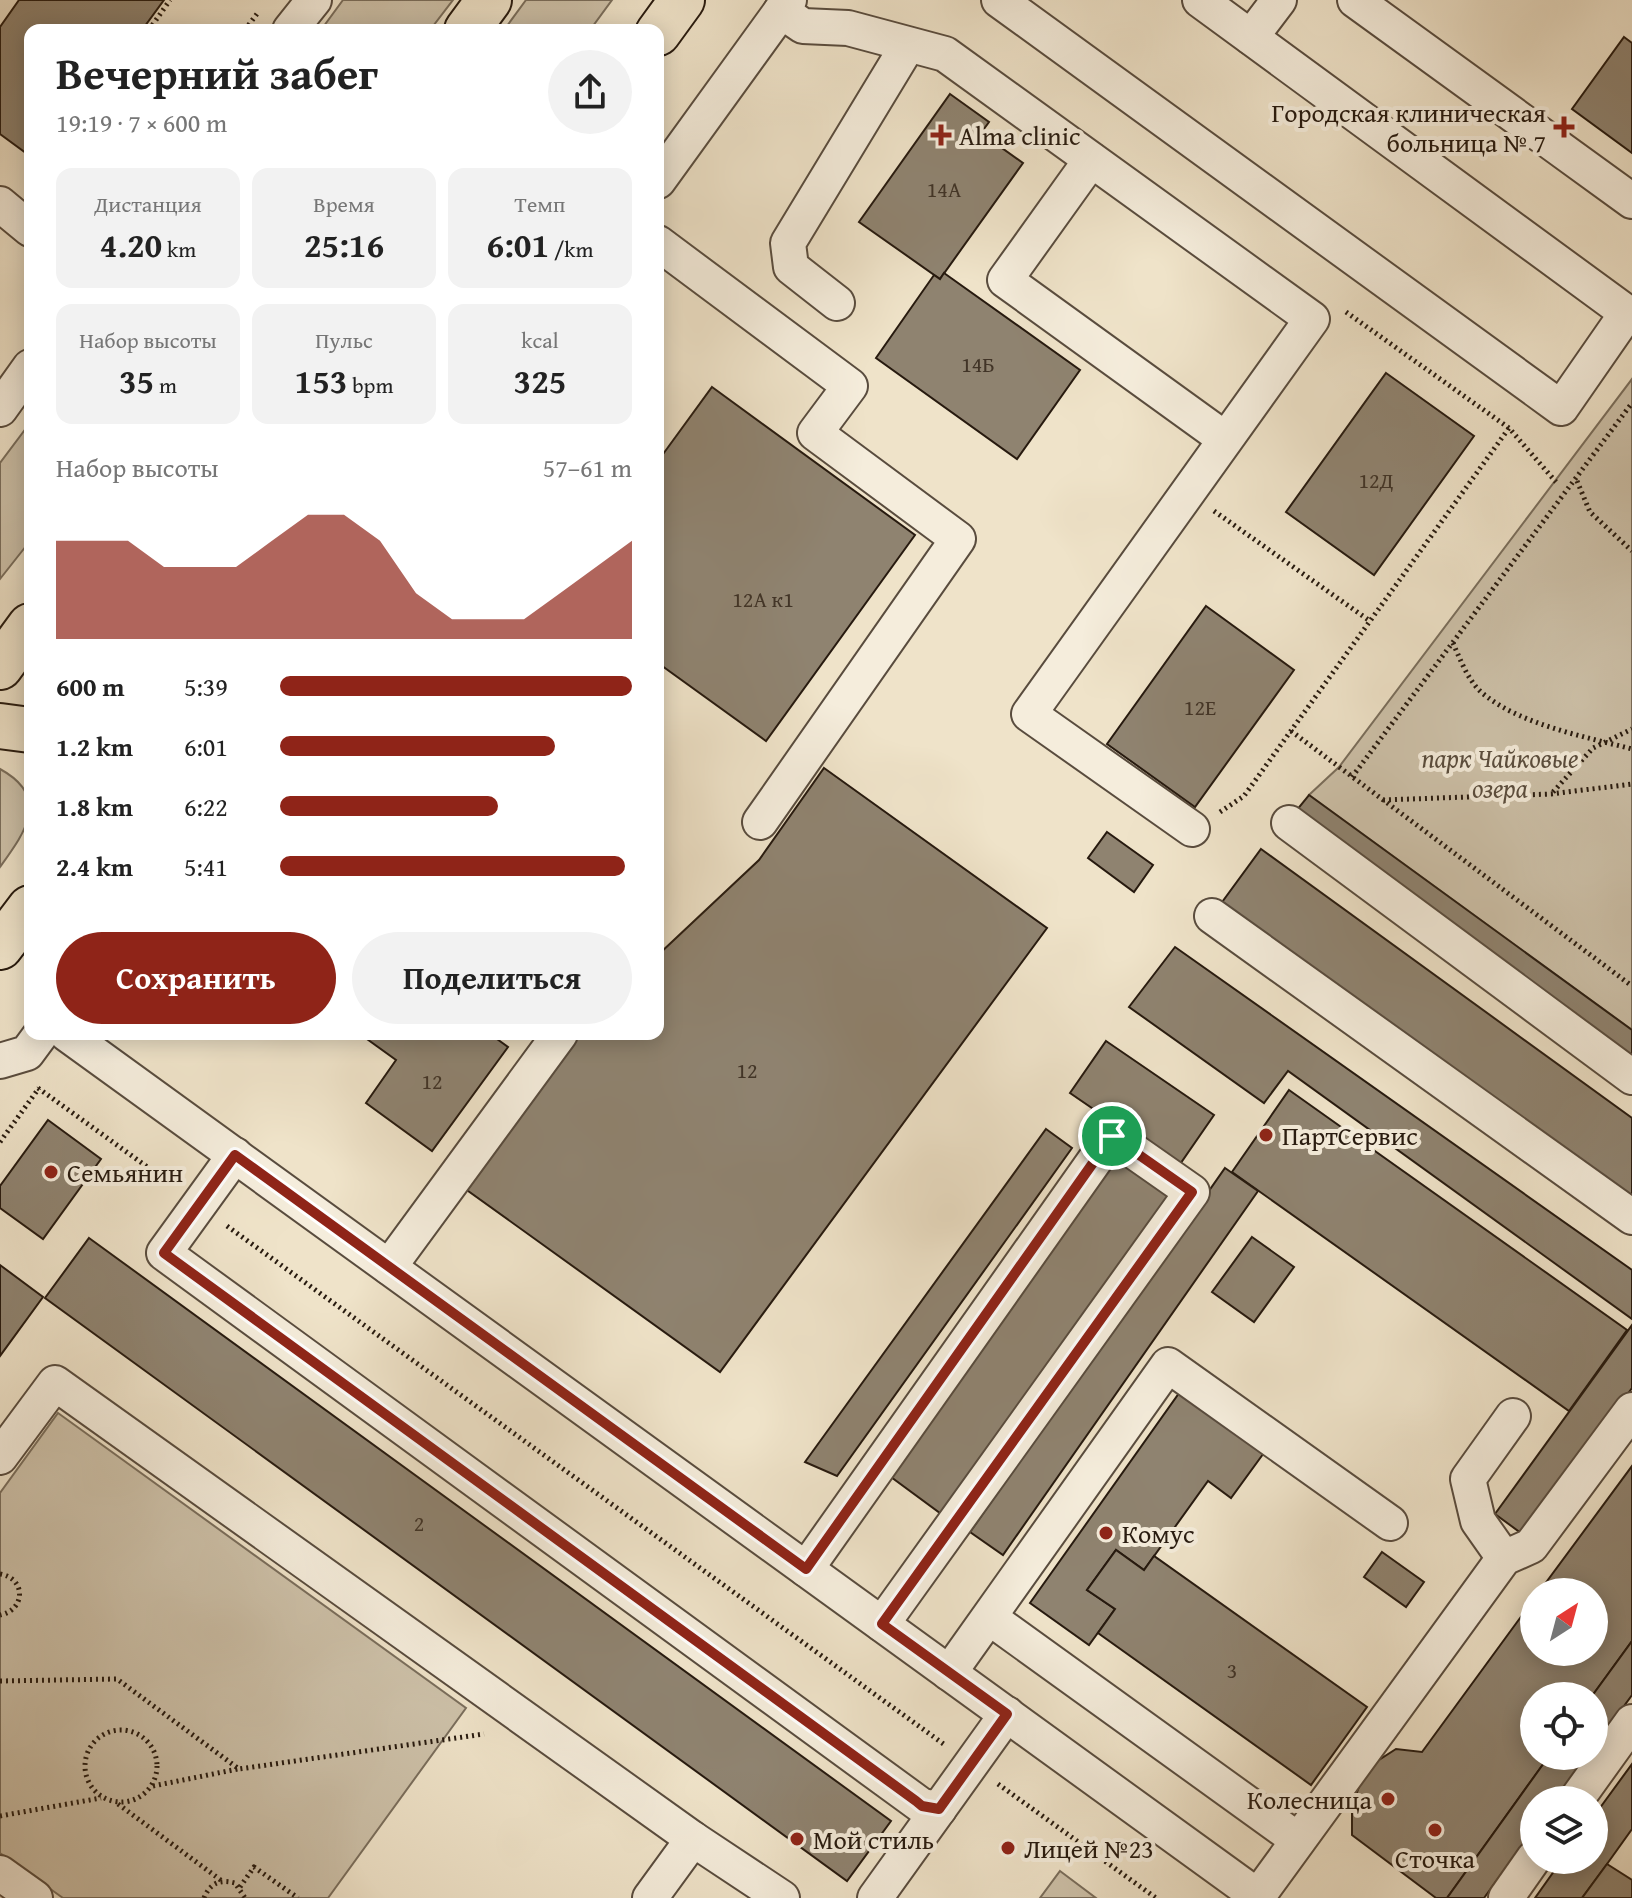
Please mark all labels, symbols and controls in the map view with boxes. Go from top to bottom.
text: Вечерний забег [56,41,378,105]
button: share [548,50,632,134]
place label: Городская клиническая больница № 7 [1272,93,1546,162]
text: 19:19 · 7 × 600 m [56,103,227,142]
place label: Alma clinic [959,116,1080,155]
marker: Городская клиническая больница № 7 [1553,116,1575,138]
marker: Alma clinic [930,124,952,146]
house number: 14А [927,173,962,205]
text: Дистанция [94,188,202,220]
text: Время [313,188,375,220]
text: Темп [515,188,565,220]
text: 4.20 [100,220,162,269]
text: 25:16 [304,220,384,269]
text: 6:01 [487,220,549,269]
text: km [162,233,196,265]
text: /km [549,233,593,265]
text: Набор высоты [79,324,217,356]
text: Пульс [315,324,373,356]
text: kcal [521,324,559,356]
house number: 14Б [961,348,995,380]
text: 35 [119,356,154,405]
text: 153 [295,356,347,405]
text: 325 [514,356,566,405]
text: m [154,369,177,401]
text: bpm [347,369,393,401]
text: Набор высоты [56,448,218,487]
text: 57–61 m [543,448,632,487]
house number: 12Д [1358,464,1394,496]
house number: 12А к1 [732,583,794,615]
text: 600 m [56,667,124,706]
text: 5:39 [184,667,228,706]
house number: 12Е [1184,691,1216,723]
text: 1.2 km [56,727,133,766]
text: 6:01 [184,727,228,766]
park label: парк Чайковые озера [1421,738,1579,807]
text: 1.8 km [56,787,133,826]
text: 6:22 [184,787,228,826]
text: 2.4 km [56,847,133,886]
text: 5:41 [184,847,228,886]
button: Сохранить [56,932,336,1024]
button: Поделиться [352,932,632,1024]
house number: 12 [736,1054,758,1086]
house number: 12 [421,1065,443,1097]
pin [1078,1102,1146,1170]
icon: arrive [1090,1114,1134,1158]
place label: ПартСервис [1282,1116,1418,1155]
marker: ПартСервис [1257,1126,1275,1144]
place label: Семьянин [67,1153,183,1192]
marker: Семьянин [42,1163,60,1181]
house number: 2 [414,1507,424,1539]
place label: Комус [1122,1514,1195,1553]
marker: Комус [1097,1524,1115,1542]
north arrow [1520,1578,1608,1666]
map controls [1520,1578,1608,1874]
house number: 3 [1227,1654,1237,1686]
button: locate [1520,1682,1608,1770]
place label: Колесница [1247,1780,1373,1819]
button: layers [1520,1786,1608,1874]
marker: Колесница [1379,1790,1397,1808]
place label: Мой стиль [813,1820,934,1859]
marker: Сточка [1426,1821,1444,1839]
place label: Лицей №23 [1024,1829,1154,1868]
marker: Мой стиль [788,1830,806,1848]
marker: Лицей №23 [999,1839,1017,1857]
place label: Сточка [1395,1839,1476,1878]

